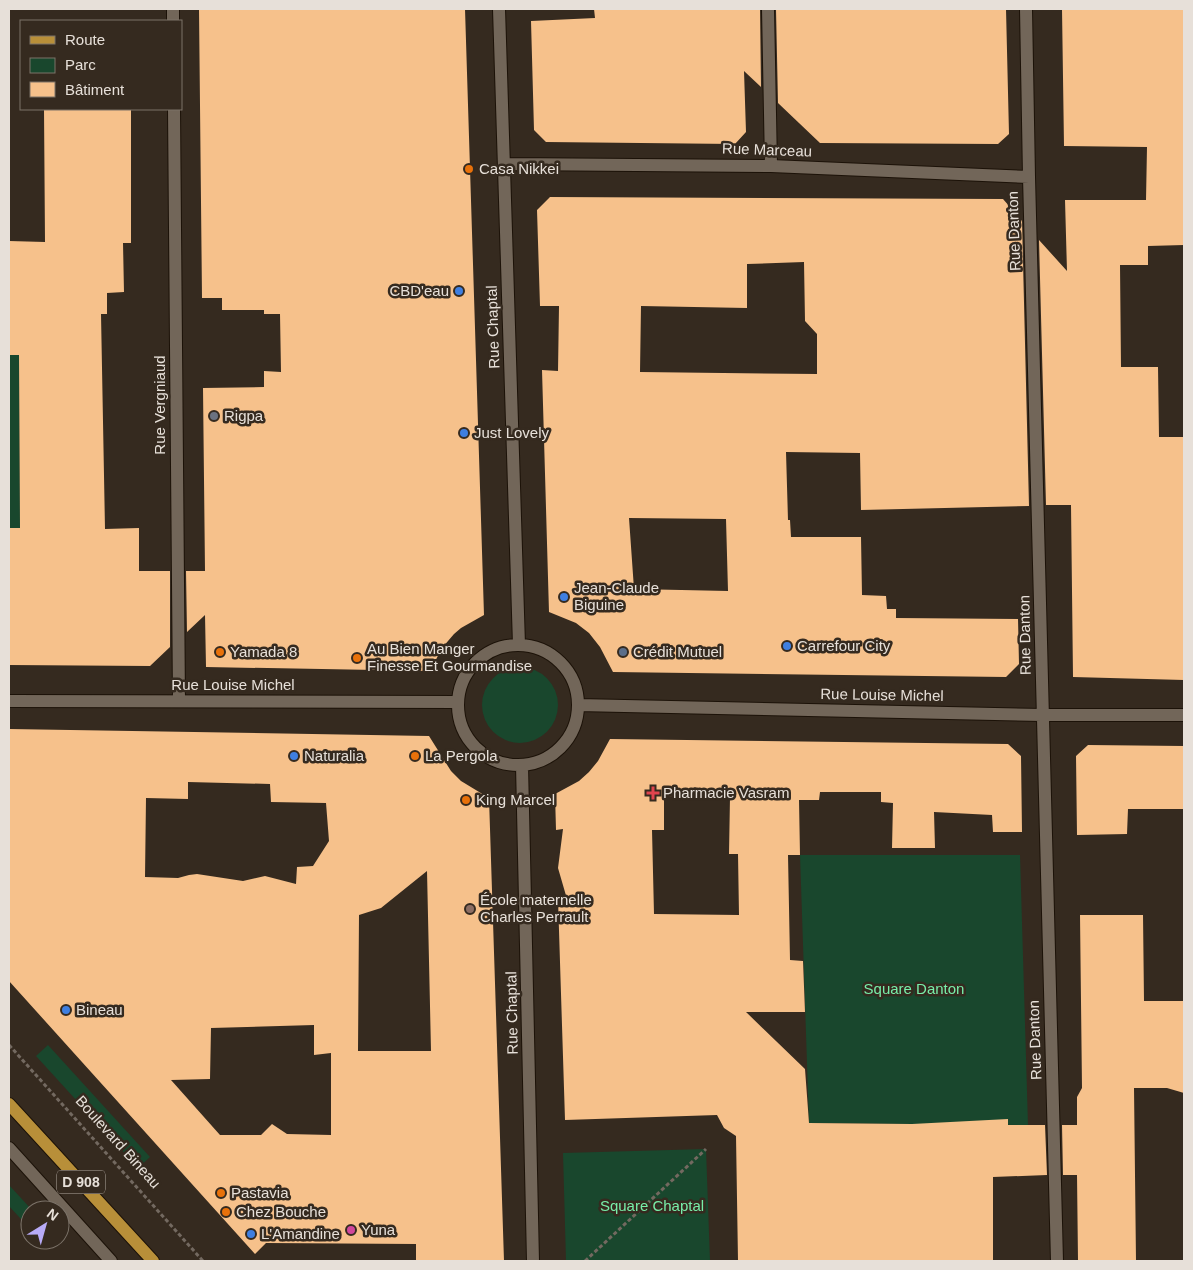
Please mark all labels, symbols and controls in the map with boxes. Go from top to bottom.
legend [20,20,182,110]
text: Route [65,31,105,48]
text: Parc [65,56,96,73]
text: Bâtiment [65,81,125,98]
street label: Rue Marceau [722,139,812,160]
place label: Casa Nikkei [479,160,559,177]
marker: Casa Nikkei [463,163,475,175]
street label: Rue Danton [1004,191,1023,271]
place label: CBD'eau [389,282,449,299]
marker: CBD'eau [453,285,465,297]
street label: Rue Chaptal [483,285,502,369]
street label: Rue Vergniaud [151,355,168,455]
place label: Rigpa [224,407,264,424]
marker: Rigpa [208,410,220,422]
place label: Just Lovely [474,424,550,441]
marker: Just Lovely [458,427,470,439]
place label: Jean-Claude Biguine [574,579,659,613]
marker: Jean-Claude Biguine [558,591,570,603]
street label: Rue Danton [1015,595,1034,675]
place label: Carrefour City [797,637,891,654]
place label: Au Bien Manger Finesse Et Gourmandise [367,640,532,674]
marker: Carrefour City [781,640,793,652]
place label: Yamada 8 [230,643,297,660]
place label: Crédit Mutuel [633,643,722,660]
marker: Yamada 8 [214,646,226,658]
marker: Crédit Mutuel [617,646,629,658]
marker: Au Bien Manger Finesse Et Gourmandise [351,652,363,664]
street label: Rue Louise Michel [171,676,295,693]
street label: Rue Louise Michel [820,685,944,704]
place label: Naturalia [304,747,365,764]
place label: La Pergola [425,747,498,764]
marker: Naturalia [288,750,300,762]
marker: La Pergola [409,750,421,762]
place label: Pharmacie Vasram [663,784,789,801]
marker: Pharmacie Vasram [647,787,659,799]
place label: King Marcel [476,791,555,808]
marker: King Marcel [460,794,472,806]
place label: École maternelle Charles Perrault [480,891,592,925]
marker: École maternelle Charles Perrault [464,903,476,915]
street label: Rue Chaptal [502,971,521,1055]
park label: Square Danton [864,980,964,997]
street label: Rue Danton [1025,1000,1044,1080]
place label: Bineau [76,1001,123,1018]
marker: Bineau [60,1004,72,1016]
street label: Boulevard Bineau [72,1092,164,1191]
road number: D 908 [57,1170,105,1194]
place label: Pastavia [231,1184,289,1201]
marker: Pastavia [215,1187,227,1199]
park label: Square Chaptal [600,1197,704,1214]
north arrow [20,1200,70,1250]
place label: Chez Bouche [236,1203,326,1220]
text: N [44,1205,62,1224]
marker: Chez Bouche [220,1206,232,1218]
place label: Yuna [361,1221,396,1238]
marker: Yuna [345,1224,357,1236]
place label: L'Amandine [261,1225,340,1242]
marker: L'Amandine [245,1228,257,1240]

